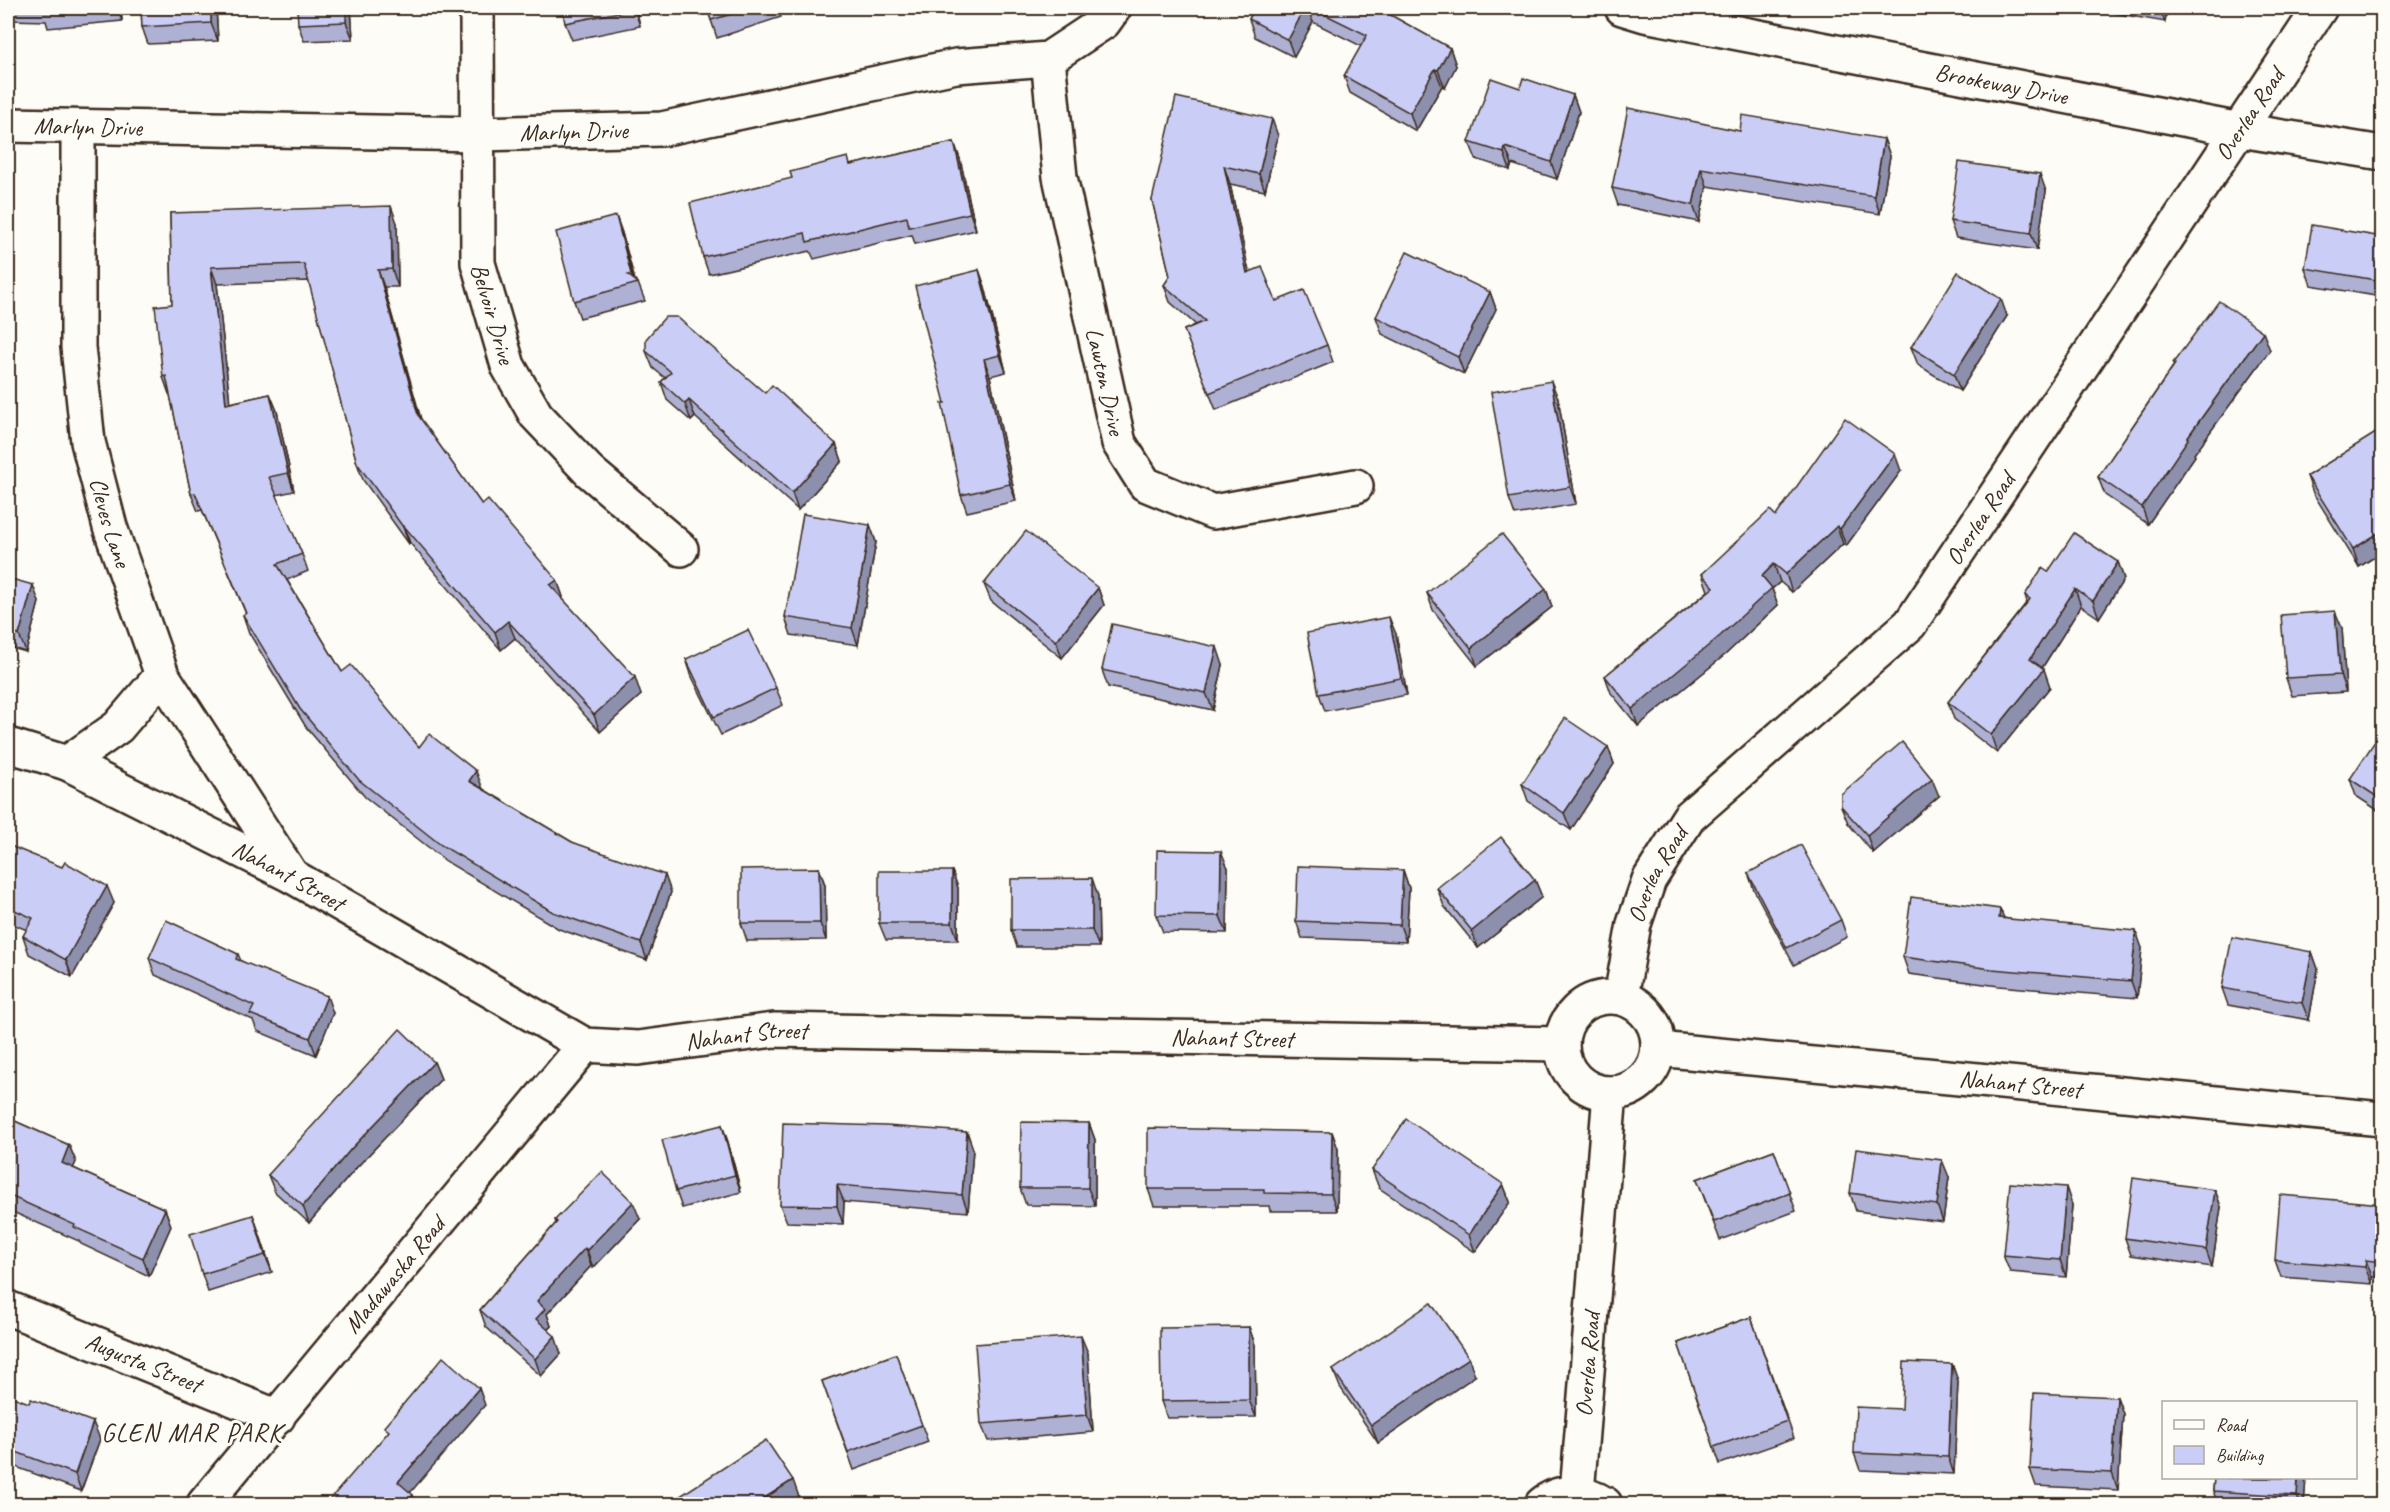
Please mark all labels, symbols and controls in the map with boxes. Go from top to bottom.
street label: Brookeway Drive [1933,56,2072,112]
street label: Overlea Road [2208,59,2293,166]
street label: Marlyn Drive [34,110,144,143]
street label: Marlyn Drive [519,115,630,148]
street label: Belvoir Drive [464,260,522,370]
street label: Lawton Drive [1079,325,1132,440]
street label: Overlea Road [1938,464,2023,571]
street label: Cleves Lane [83,475,139,573]
street label: Overlea Road [1621,818,1696,927]
street label: Nahant Street [227,834,352,919]
street label: Nahant Street [684,1015,811,1057]
street label: Nahant Street [1170,1022,1297,1054]
street label: Nahant Street [1958,1063,2086,1105]
street label: Madawaska Road [337,1207,454,1339]
street label: Overlea Road [1568,1307,1607,1418]
street label: Augusta Street [81,1326,209,1401]
legend [2162,1401,2357,1479]
text: Road [2216,1414,2249,1436]
district label: GLEN MAR PARK [101,1416,286,1449]
text: Building [2216,1444,2265,1466]

